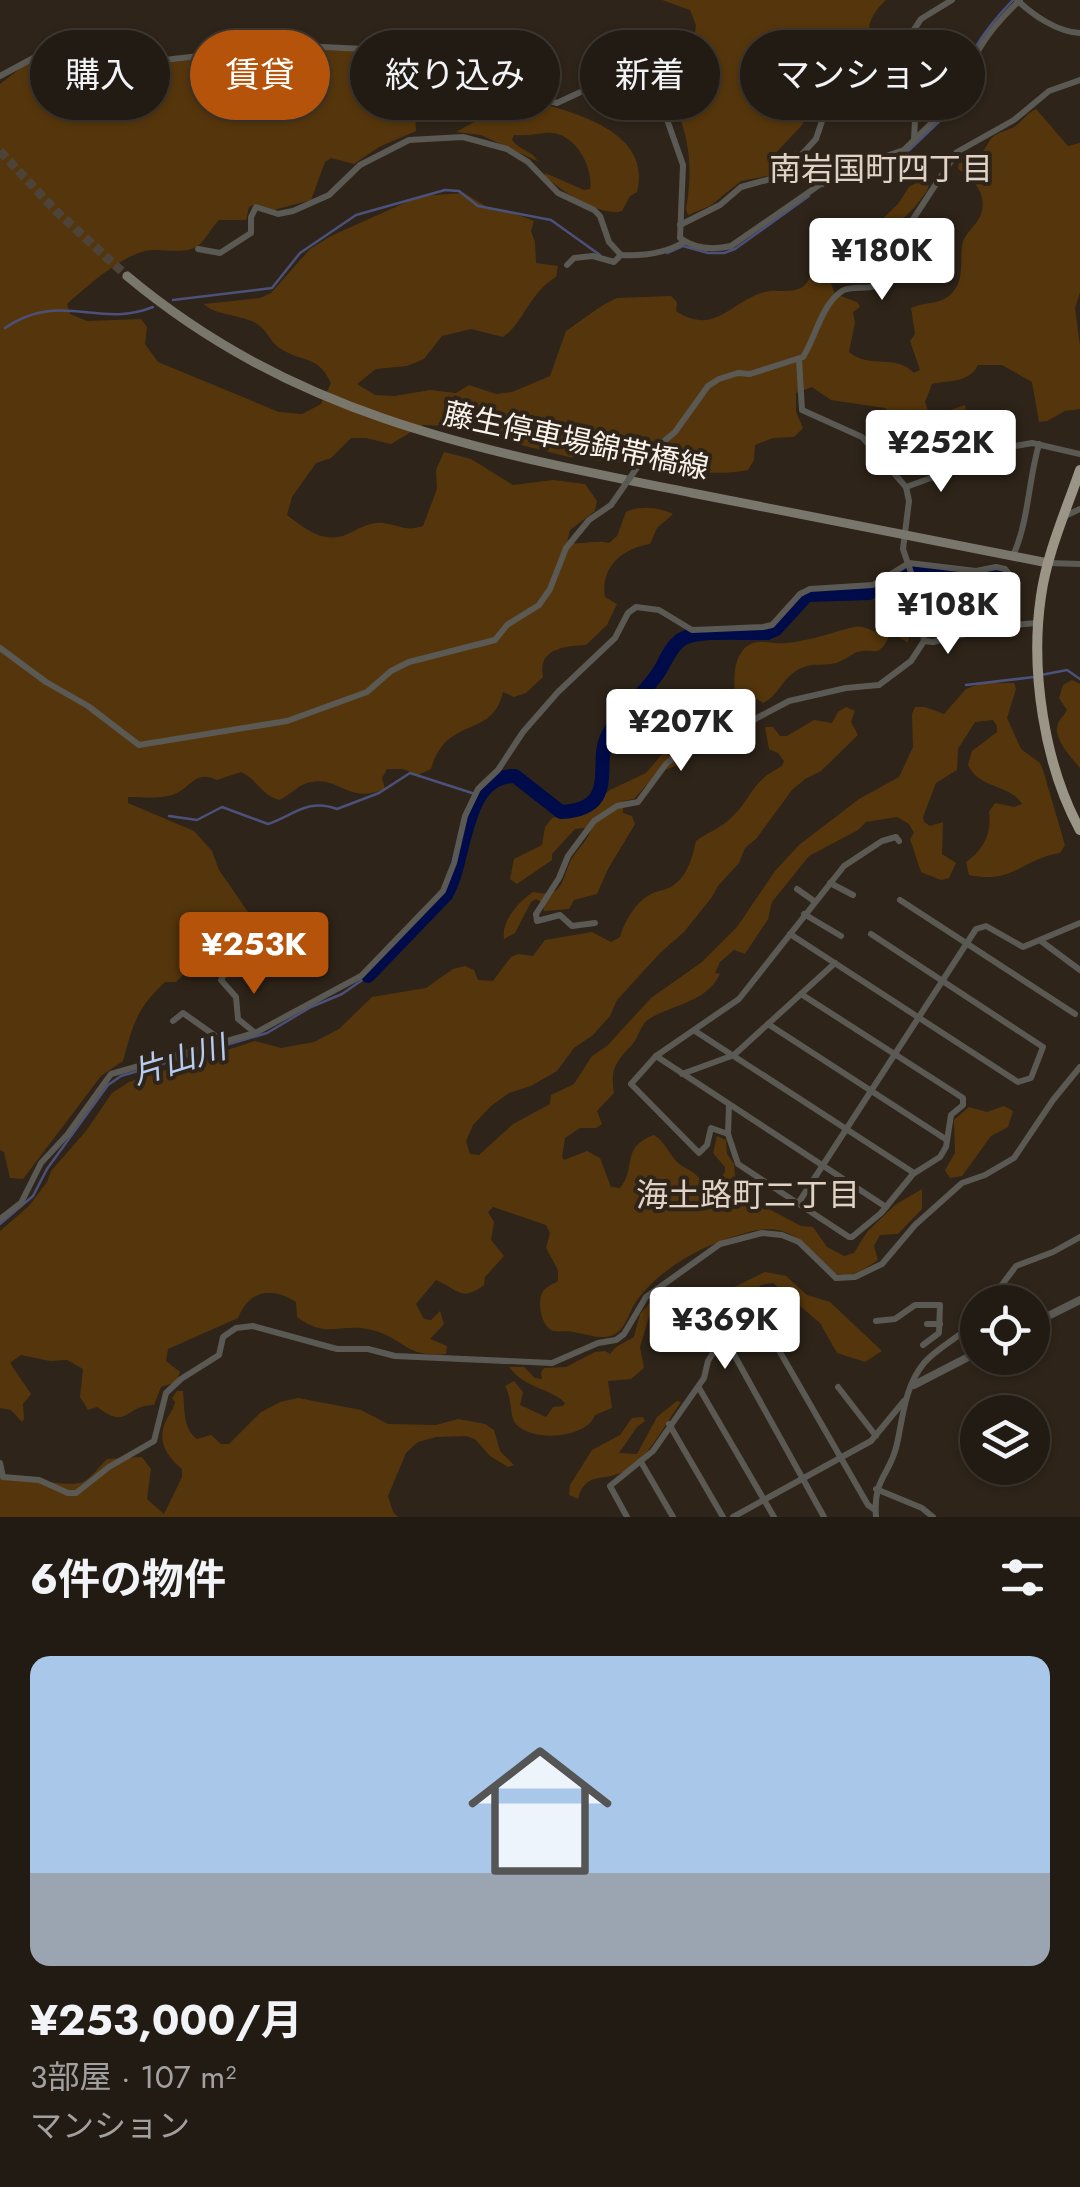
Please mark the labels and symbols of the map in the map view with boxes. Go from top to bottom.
district label: 南岩国町四丁目 [769,146,993,192]
pin: ¥180K [812,218,952,303]
street label: 藤生停車場錦帯橋線 [440,391,713,490]
pin: ¥252K [871,410,1011,495]
pin: ¥108K [878,572,1018,657]
pin: ¥207K [611,689,751,774]
pin: ¥253K [184,912,324,997]
water label: 片山川 [126,1023,234,1096]
district label: 海土路町二丁目 [636,1172,860,1218]
pin: ¥369K [655,1287,795,1372]

